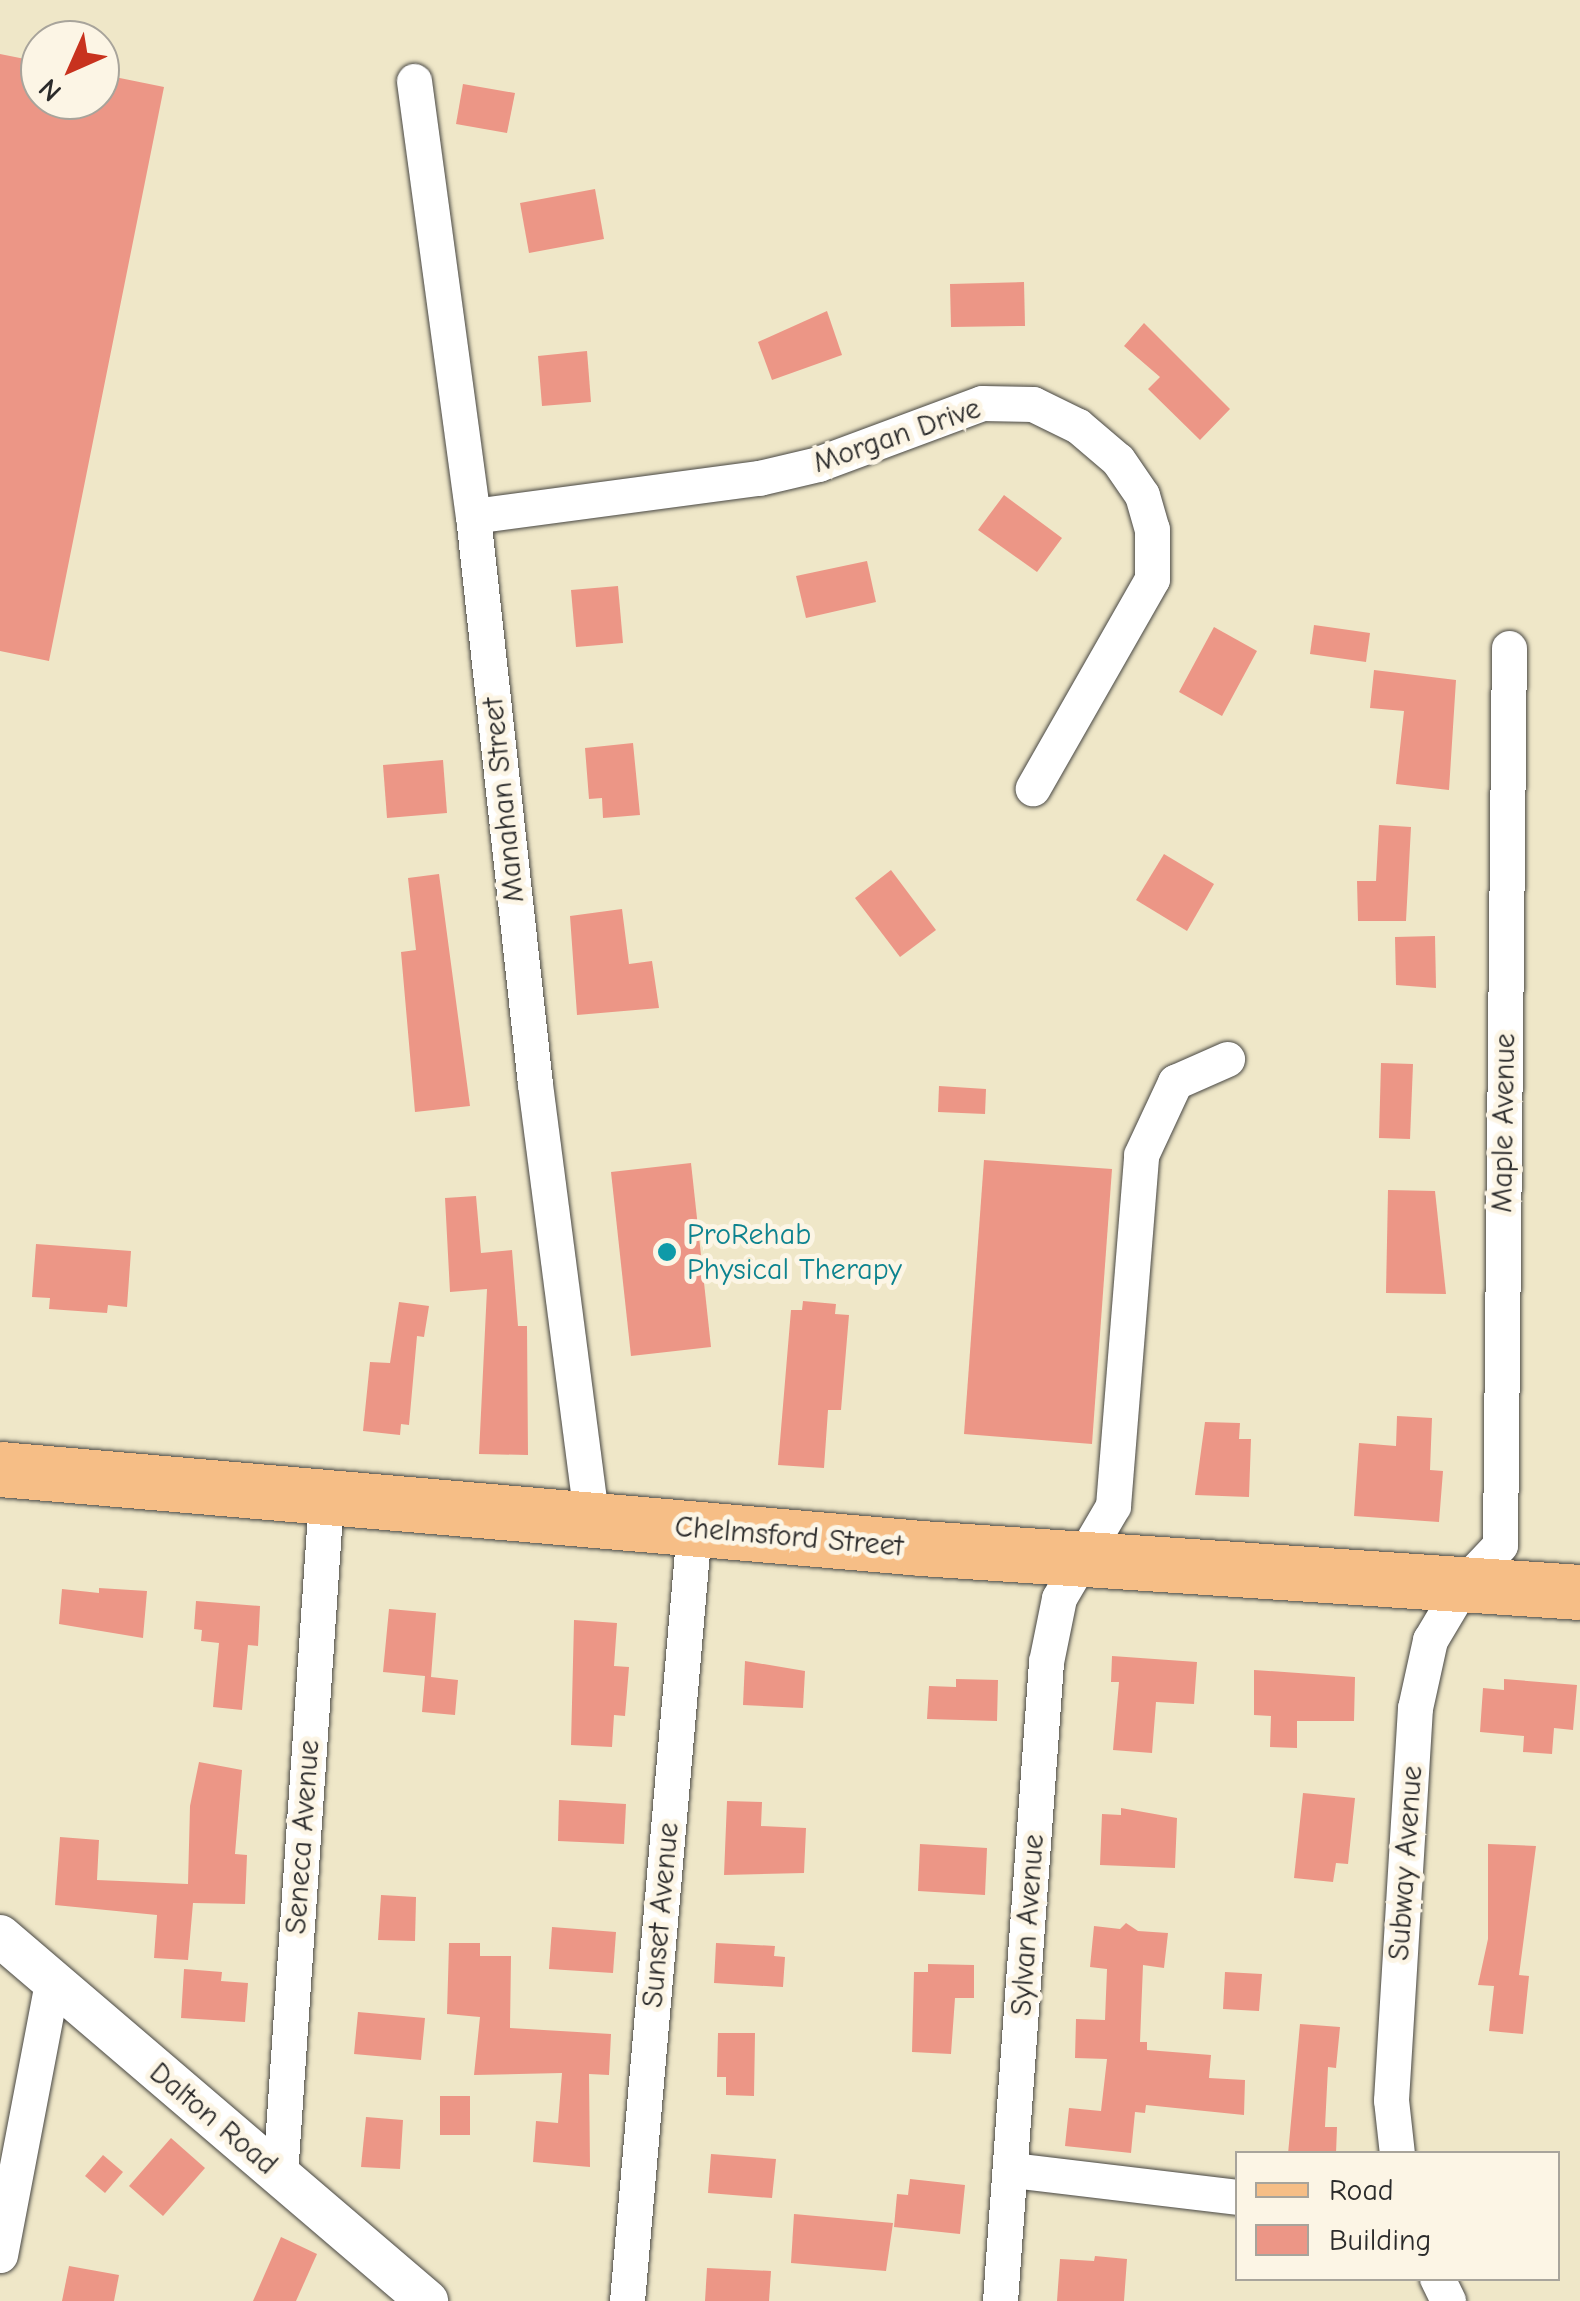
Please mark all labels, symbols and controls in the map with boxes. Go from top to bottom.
north arrow [20,20,120,120]
text: N [32,72,68,108]
street label: Morgan Drive [809,391,985,481]
street label: Manahan Street [475,696,533,904]
street label: Maple Avenue [1484,1033,1524,1213]
place label: ProRehab Physical Therapy [687,1217,902,1288]
marker: ProRehab Physical Therapy [656,1241,678,1263]
street label: Chelmsford Street [673,1509,905,1565]
street label: Seneca Avenue [278,1739,328,1935]
street label: Subway Avenue [1381,1764,1431,1962]
street label: Sunset Avenue [635,1821,687,2009]
street label: Sylvan Avenue [1004,1833,1052,2017]
street label: Dalton Road [142,2055,284,2183]
legend [1235,2151,1560,2281]
text: Road [1329,2173,1394,2208]
text: Building [1329,2223,1432,2258]

